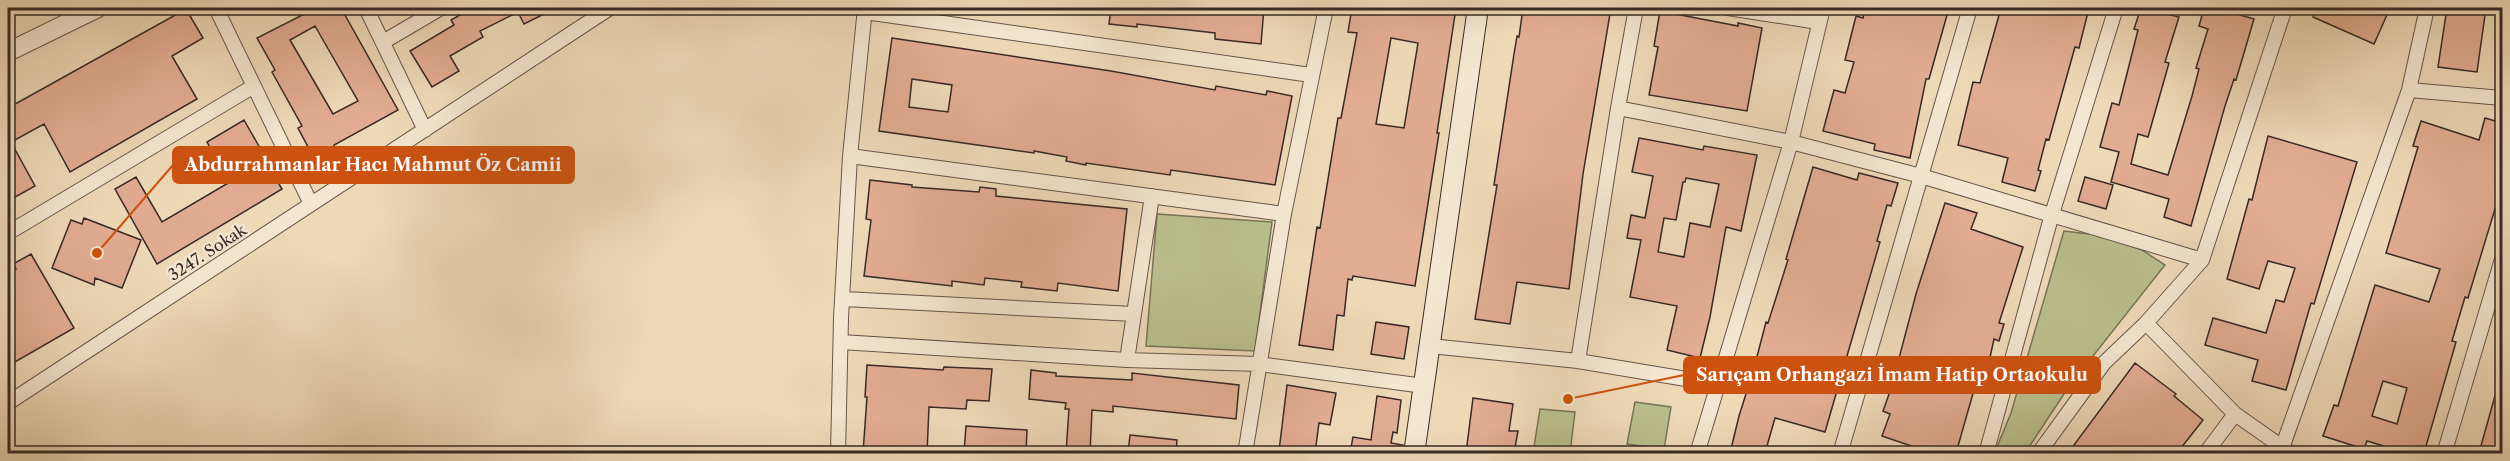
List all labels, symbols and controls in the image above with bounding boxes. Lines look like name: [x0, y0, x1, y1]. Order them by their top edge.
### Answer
callout: Abdurrahmanlar Hacı Mahmut Öz Camii: [173, 147, 574, 183]
text: Abdurrahmanlar Hacı Mahmut Öz Camii: [184, 153, 562, 176]
street label: 3247. Sokak: [164, 219, 250, 285]
callout: Sarıçam Orhangazi İmam Hatip Ortaokulu: [1684, 357, 2100, 393]
text: Sarıçam Orhangazi İmam Hatip Ortaokulu: [1696, 363, 2088, 386]

